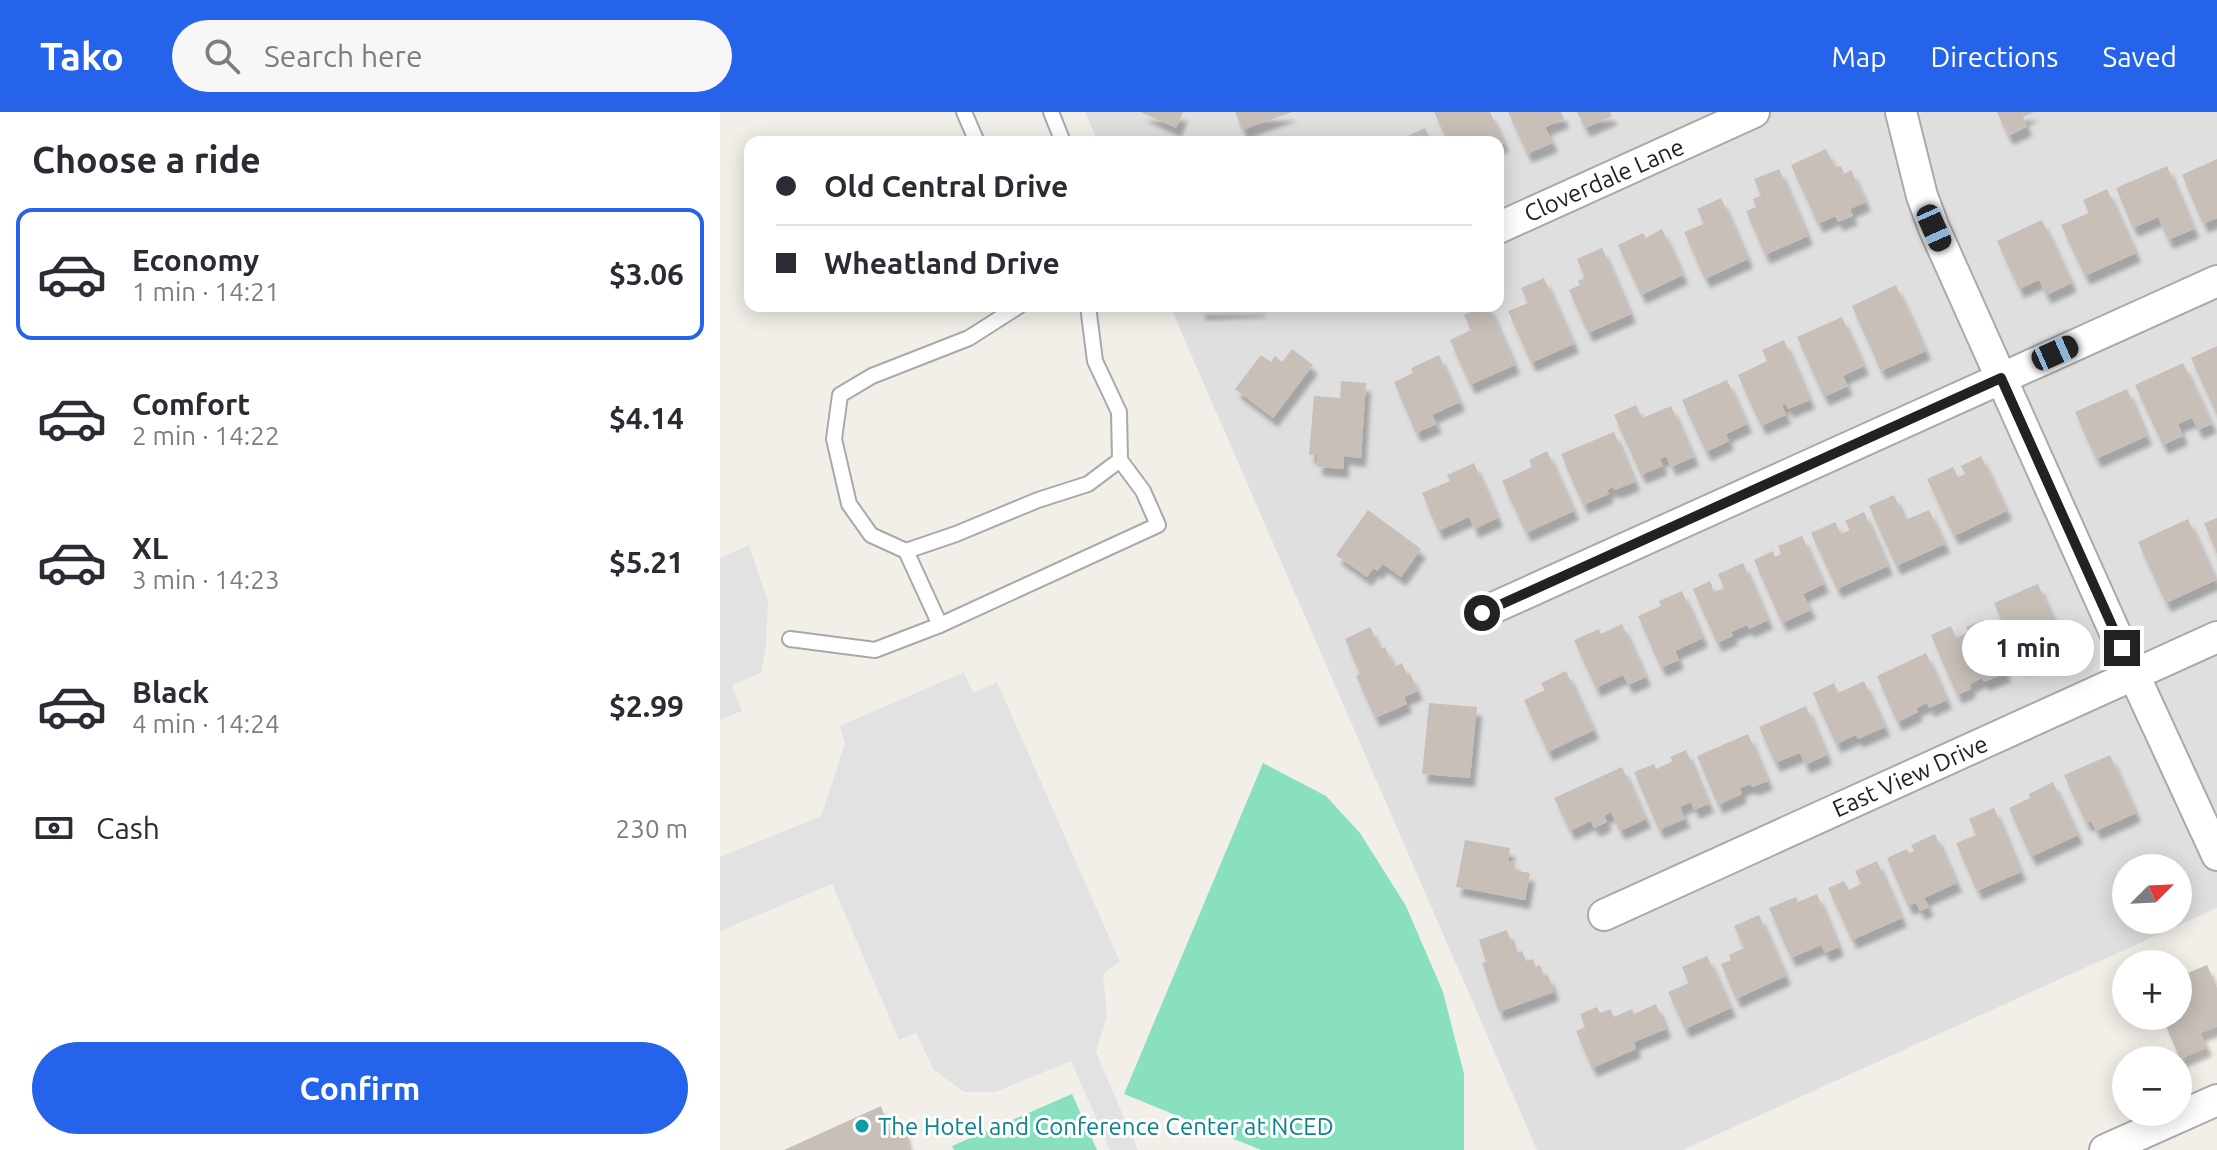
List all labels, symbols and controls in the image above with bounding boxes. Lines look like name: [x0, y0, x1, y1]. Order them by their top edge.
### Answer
search box: [172, 20, 732, 92]
icon: search: [200, 34, 244, 78]
text: Tako: [40, 35, 124, 77]
text: Search here: [264, 39, 423, 73]
text: Map: [1831, 41, 1887, 72]
text: Directions: [1931, 41, 2058, 72]
text: Saved: [2102, 41, 2177, 72]
street label: Cloverdale Lane: [1520, 133, 1688, 227]
text: Choose a ride: [32, 139, 261, 180]
text: Old Central Drive: [824, 169, 1068, 203]
car: [1913, 201, 1955, 255]
icon: car: [36, 238, 108, 310]
text: Economy: [132, 243, 259, 277]
text: Wheatland Drive: [824, 246, 1060, 280]
text: $3.06: [609, 257, 684, 291]
text: 1 min · 14:21: [132, 277, 280, 306]
car: [2028, 332, 2082, 374]
icon: car: [36, 382, 108, 454]
text: Comfort: [132, 387, 250, 421]
text: $4.14: [609, 401, 684, 435]
text: 2 min · 14:22: [132, 421, 280, 450]
icon: car: [36, 526, 108, 598]
text: XL: [132, 531, 168, 565]
text: $5.21: [609, 545, 684, 579]
text: 3 min · 14:23: [132, 565, 280, 594]
route start: [1464, 595, 1500, 631]
callout: 1 min: [1962, 620, 2094, 676]
route end: [2104, 630, 2140, 666]
text: 1 min: [1995, 633, 2061, 662]
icon: car: [36, 670, 108, 742]
text: Black: [132, 675, 209, 709]
text: $2.99: [609, 689, 684, 723]
text: 4 min · 14:24: [132, 709, 280, 738]
street label: East View Drive: [1828, 730, 1992, 822]
icon: cash: [32, 806, 76, 850]
text: Cash: [96, 811, 160, 845]
text: 230 m: [616, 814, 688, 843]
north arrow: [2112, 854, 2192, 934]
map controls: [2112, 854, 2192, 1126]
button: +: [2112, 950, 2192, 1030]
button: Confirm: [32, 1042, 688, 1134]
button: −: [2112, 1046, 2192, 1126]
place label: The Hotel and Conference Center at NCED: [878, 1113, 1334, 1140]
marker: The Hotel and Conference Center at NCED: [853, 1117, 871, 1135]

